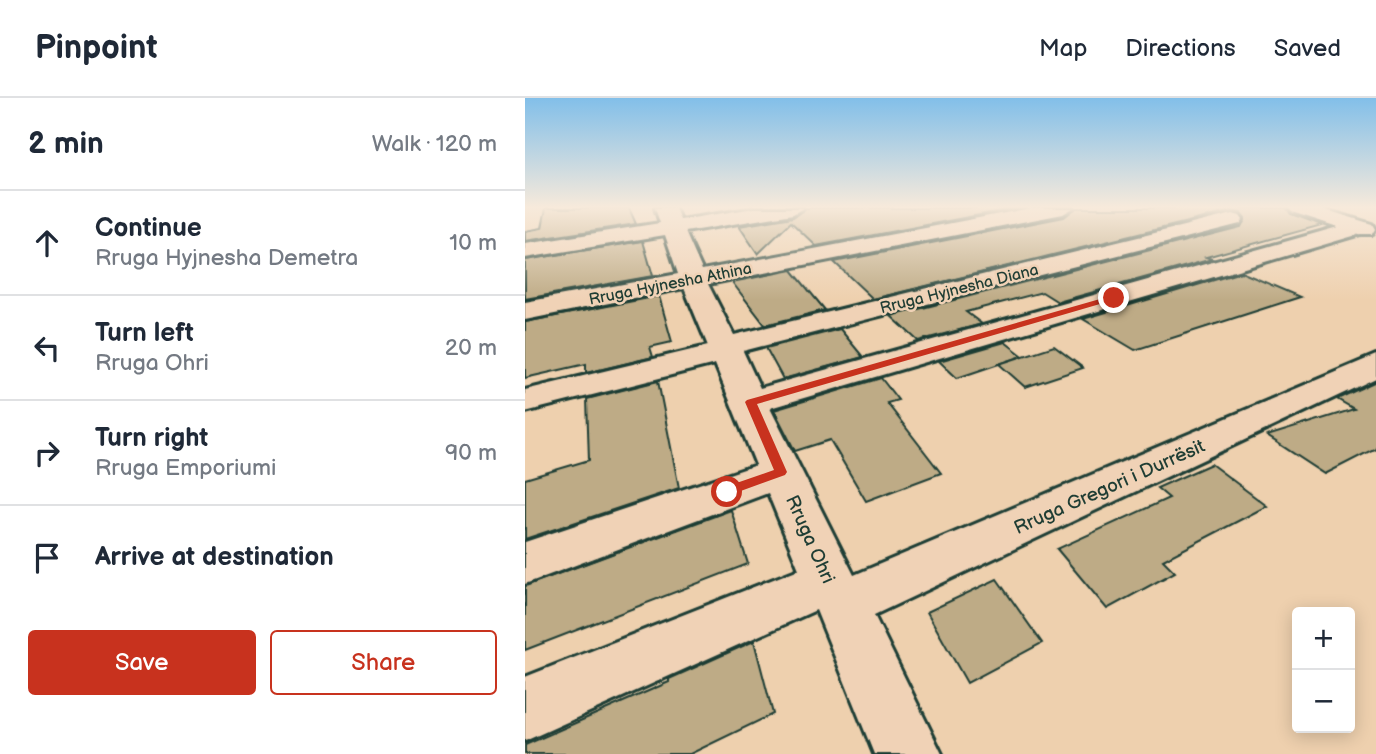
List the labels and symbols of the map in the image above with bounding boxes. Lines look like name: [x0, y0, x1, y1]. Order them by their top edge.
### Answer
street label: Rruga Hyjnesha Athina: [587, 259, 753, 310]
street label: Rruga Hyjnesha Diana: [878, 261, 1041, 318]
route end: [1098, 282, 1129, 313]
street label: Rruga Gregori i Durrësit: [1011, 435, 1209, 540]
route start: [711, 476, 742, 507]
street label: Rruga Ohri: [780, 492, 839, 587]

